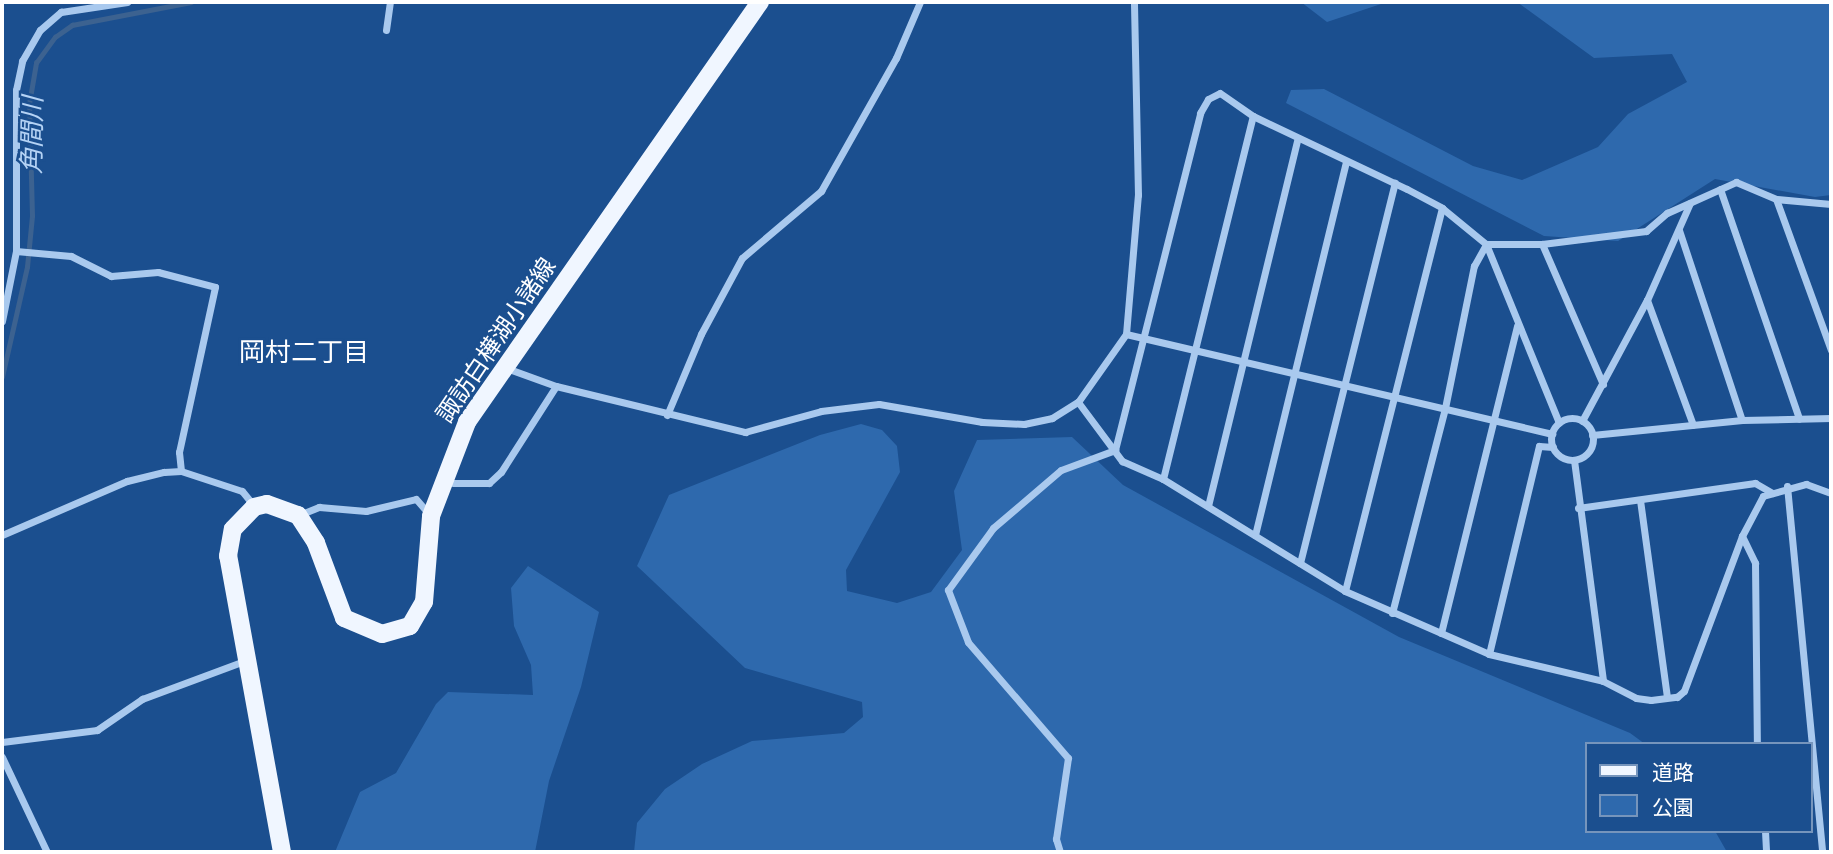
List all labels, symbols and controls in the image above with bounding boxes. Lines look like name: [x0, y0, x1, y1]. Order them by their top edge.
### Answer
water label: 角間川: [16, 96, 48, 174]
street label: 諏訪白樺湖小諸線: [430, 252, 562, 428]
district label: 岡村二丁目: [239, 336, 369, 368]
legend: [1584, 742, 1812, 833]
text: 道路: [1652, 758, 1694, 786]
text: 公園: [1652, 793, 1694, 821]

